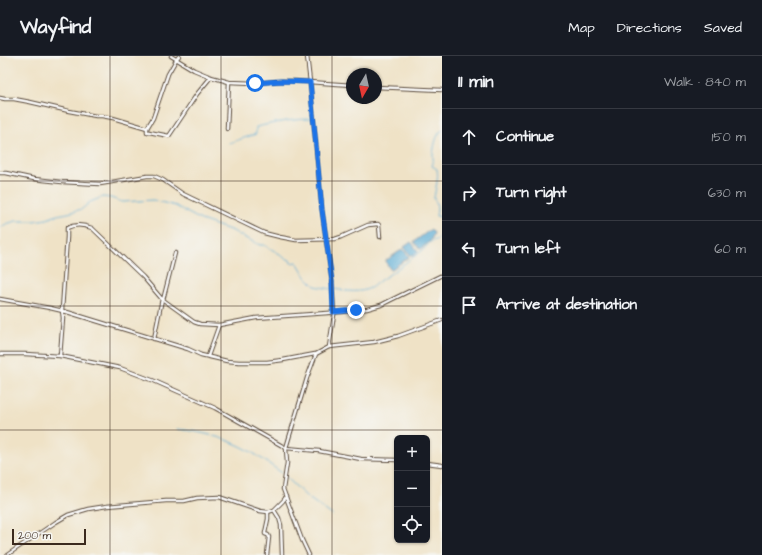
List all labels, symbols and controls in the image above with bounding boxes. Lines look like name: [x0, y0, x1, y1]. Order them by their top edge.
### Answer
text: Wayfind: [20, 14, 91, 41]
text: Map: [568, 18, 595, 38]
text: Directions: [617, 18, 682, 38]
text: Saved: [704, 18, 742, 38]
north arrow: [346, 68, 382, 104]
text: 11 min: [458, 70, 493, 94]
text: Walk · 840 m: [664, 73, 746, 91]
route start: [246, 74, 264, 92]
icon: ahead: [458, 126, 480, 148]
text: Continue: [496, 126, 554, 147]
text: 150 m: [712, 128, 746, 146]
icon: right: [458, 182, 480, 204]
text: Turn right: [496, 182, 567, 203]
text: 630 m: [708, 184, 746, 202]
icon: left: [458, 238, 480, 260]
text: Turn left: [496, 238, 560, 259]
text: 60 m: [714, 240, 746, 258]
icon: arrive: [458, 294, 480, 316]
text: Arrive at destination: [496, 294, 637, 315]
route end: [347, 301, 365, 319]
map controls: [394, 435, 430, 543]
button: +: [394, 435, 430, 471]
button: −: [394, 471, 430, 507]
button: locate: [394, 507, 430, 543]
scale bar: [12, 527, 86, 546]
text: 200 m: [18, 528, 51, 543]

